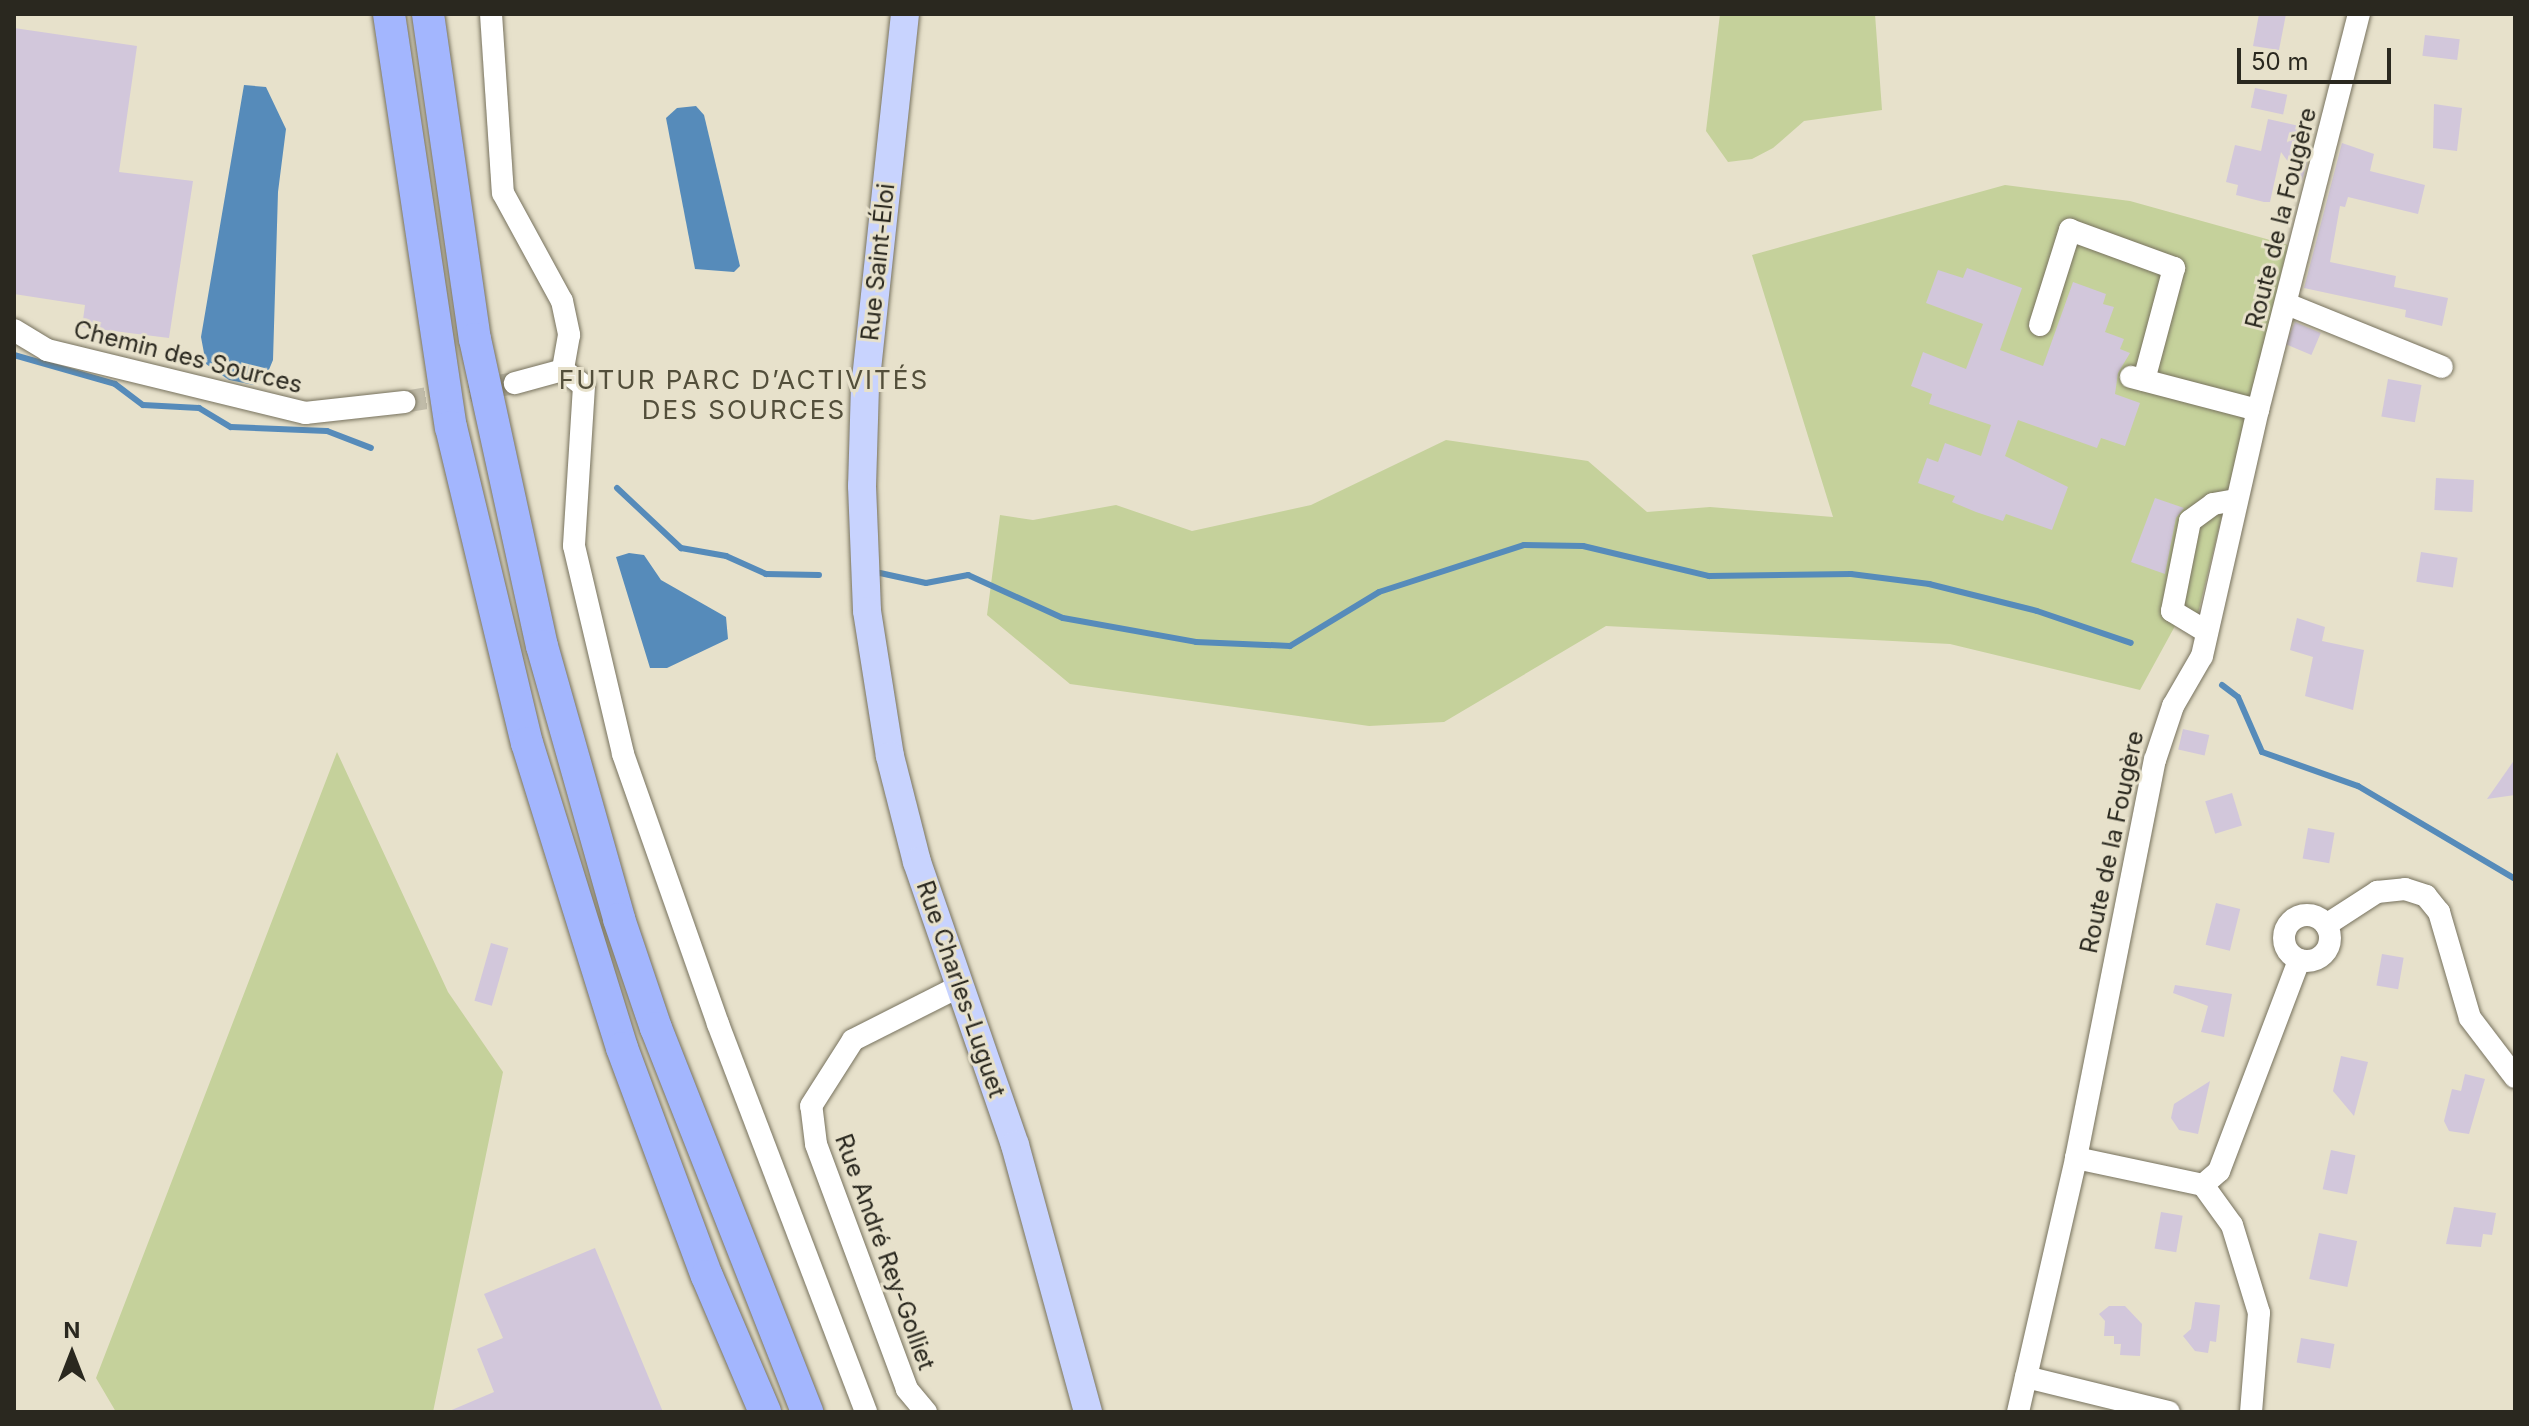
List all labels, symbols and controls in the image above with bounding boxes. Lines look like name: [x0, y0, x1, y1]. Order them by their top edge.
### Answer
scale bar: [2241, 32, 2395, 82]
text: 50 m: [2251, 47, 2309, 76]
street label: Route de la Fougère: [2240, 105, 2322, 331]
street label: Rue Saint-Éloi: [855, 182, 901, 342]
street label: Chemin des Sources: [71, 315, 305, 399]
district label: FUTUR PARC D’ACTIVITÉS DES SOURCES: [559, 364, 929, 426]
street label: Route de la Fougère: [2074, 728, 2150, 956]
street label: Rue Charles-Luguet: [910, 877, 1012, 1101]
street label: Rue André Rey-Golliet: [829, 1130, 941, 1374]
north arrow: [32, 1314, 112, 1394]
text: N: [64, 1317, 80, 1343]

